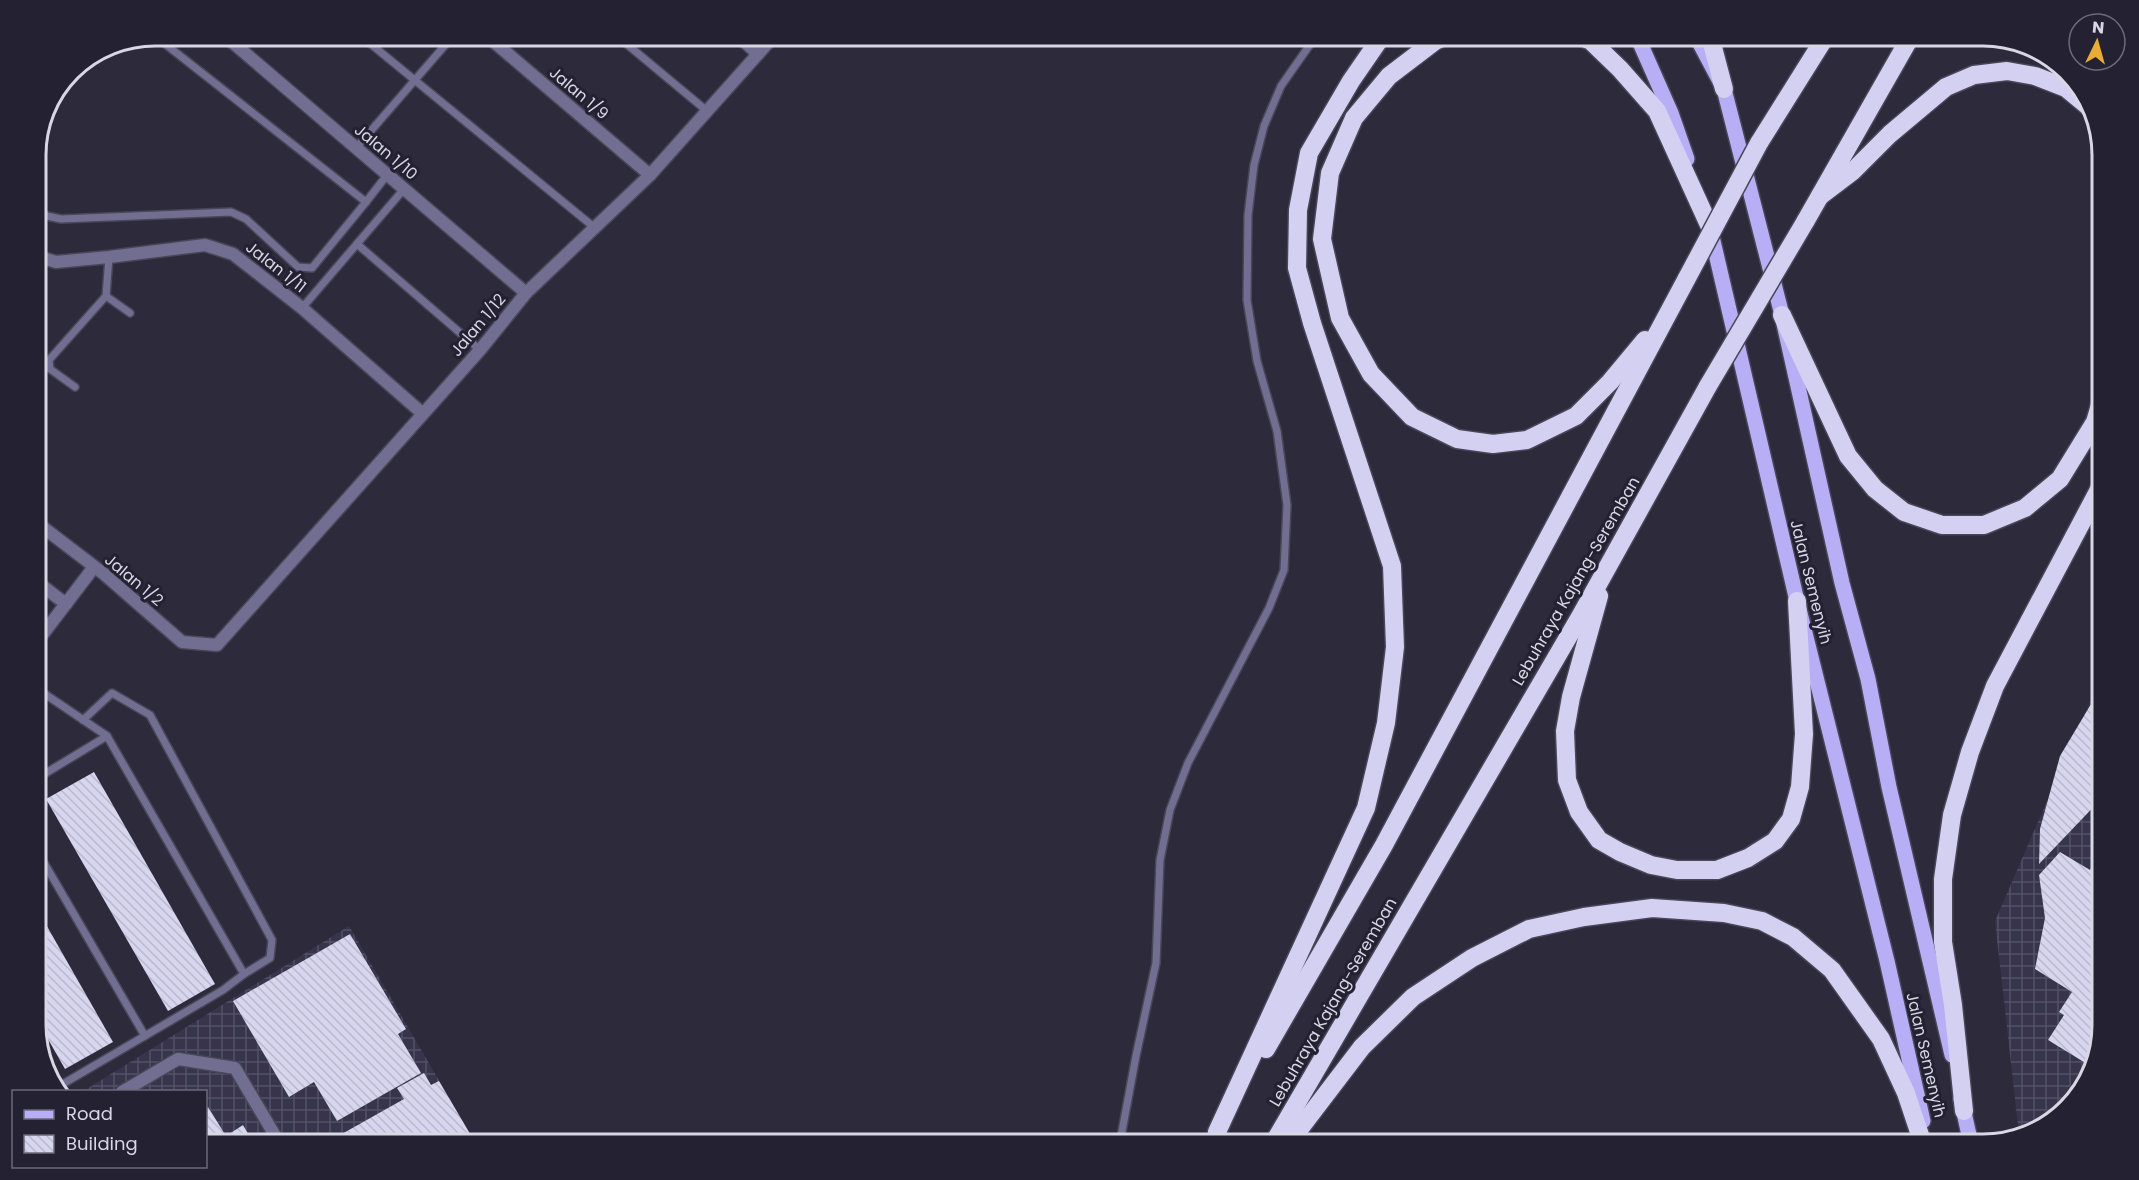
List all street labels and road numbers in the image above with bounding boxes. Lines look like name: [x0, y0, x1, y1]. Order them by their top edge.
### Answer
street label: Jalan 1/9: [544, 61, 614, 125]
street label: Jalan 1/10: [349, 119, 423, 185]
street label: Jalan 1/11: [241, 236, 311, 298]
street label: Jalan 1/12: [445, 289, 511, 361]
street label: Lebuhraya Kajang-Seremban: [1507, 472, 1645, 690]
street label: Jalan Semenyih: [1784, 517, 1838, 647]
street label: Jalan 1/2: [100, 549, 168, 611]
street label: Lebuhraya Kajang-Seremban: [1264, 893, 1402, 1111]
street label: Jalan Semenyih: [1900, 990, 1952, 1120]

